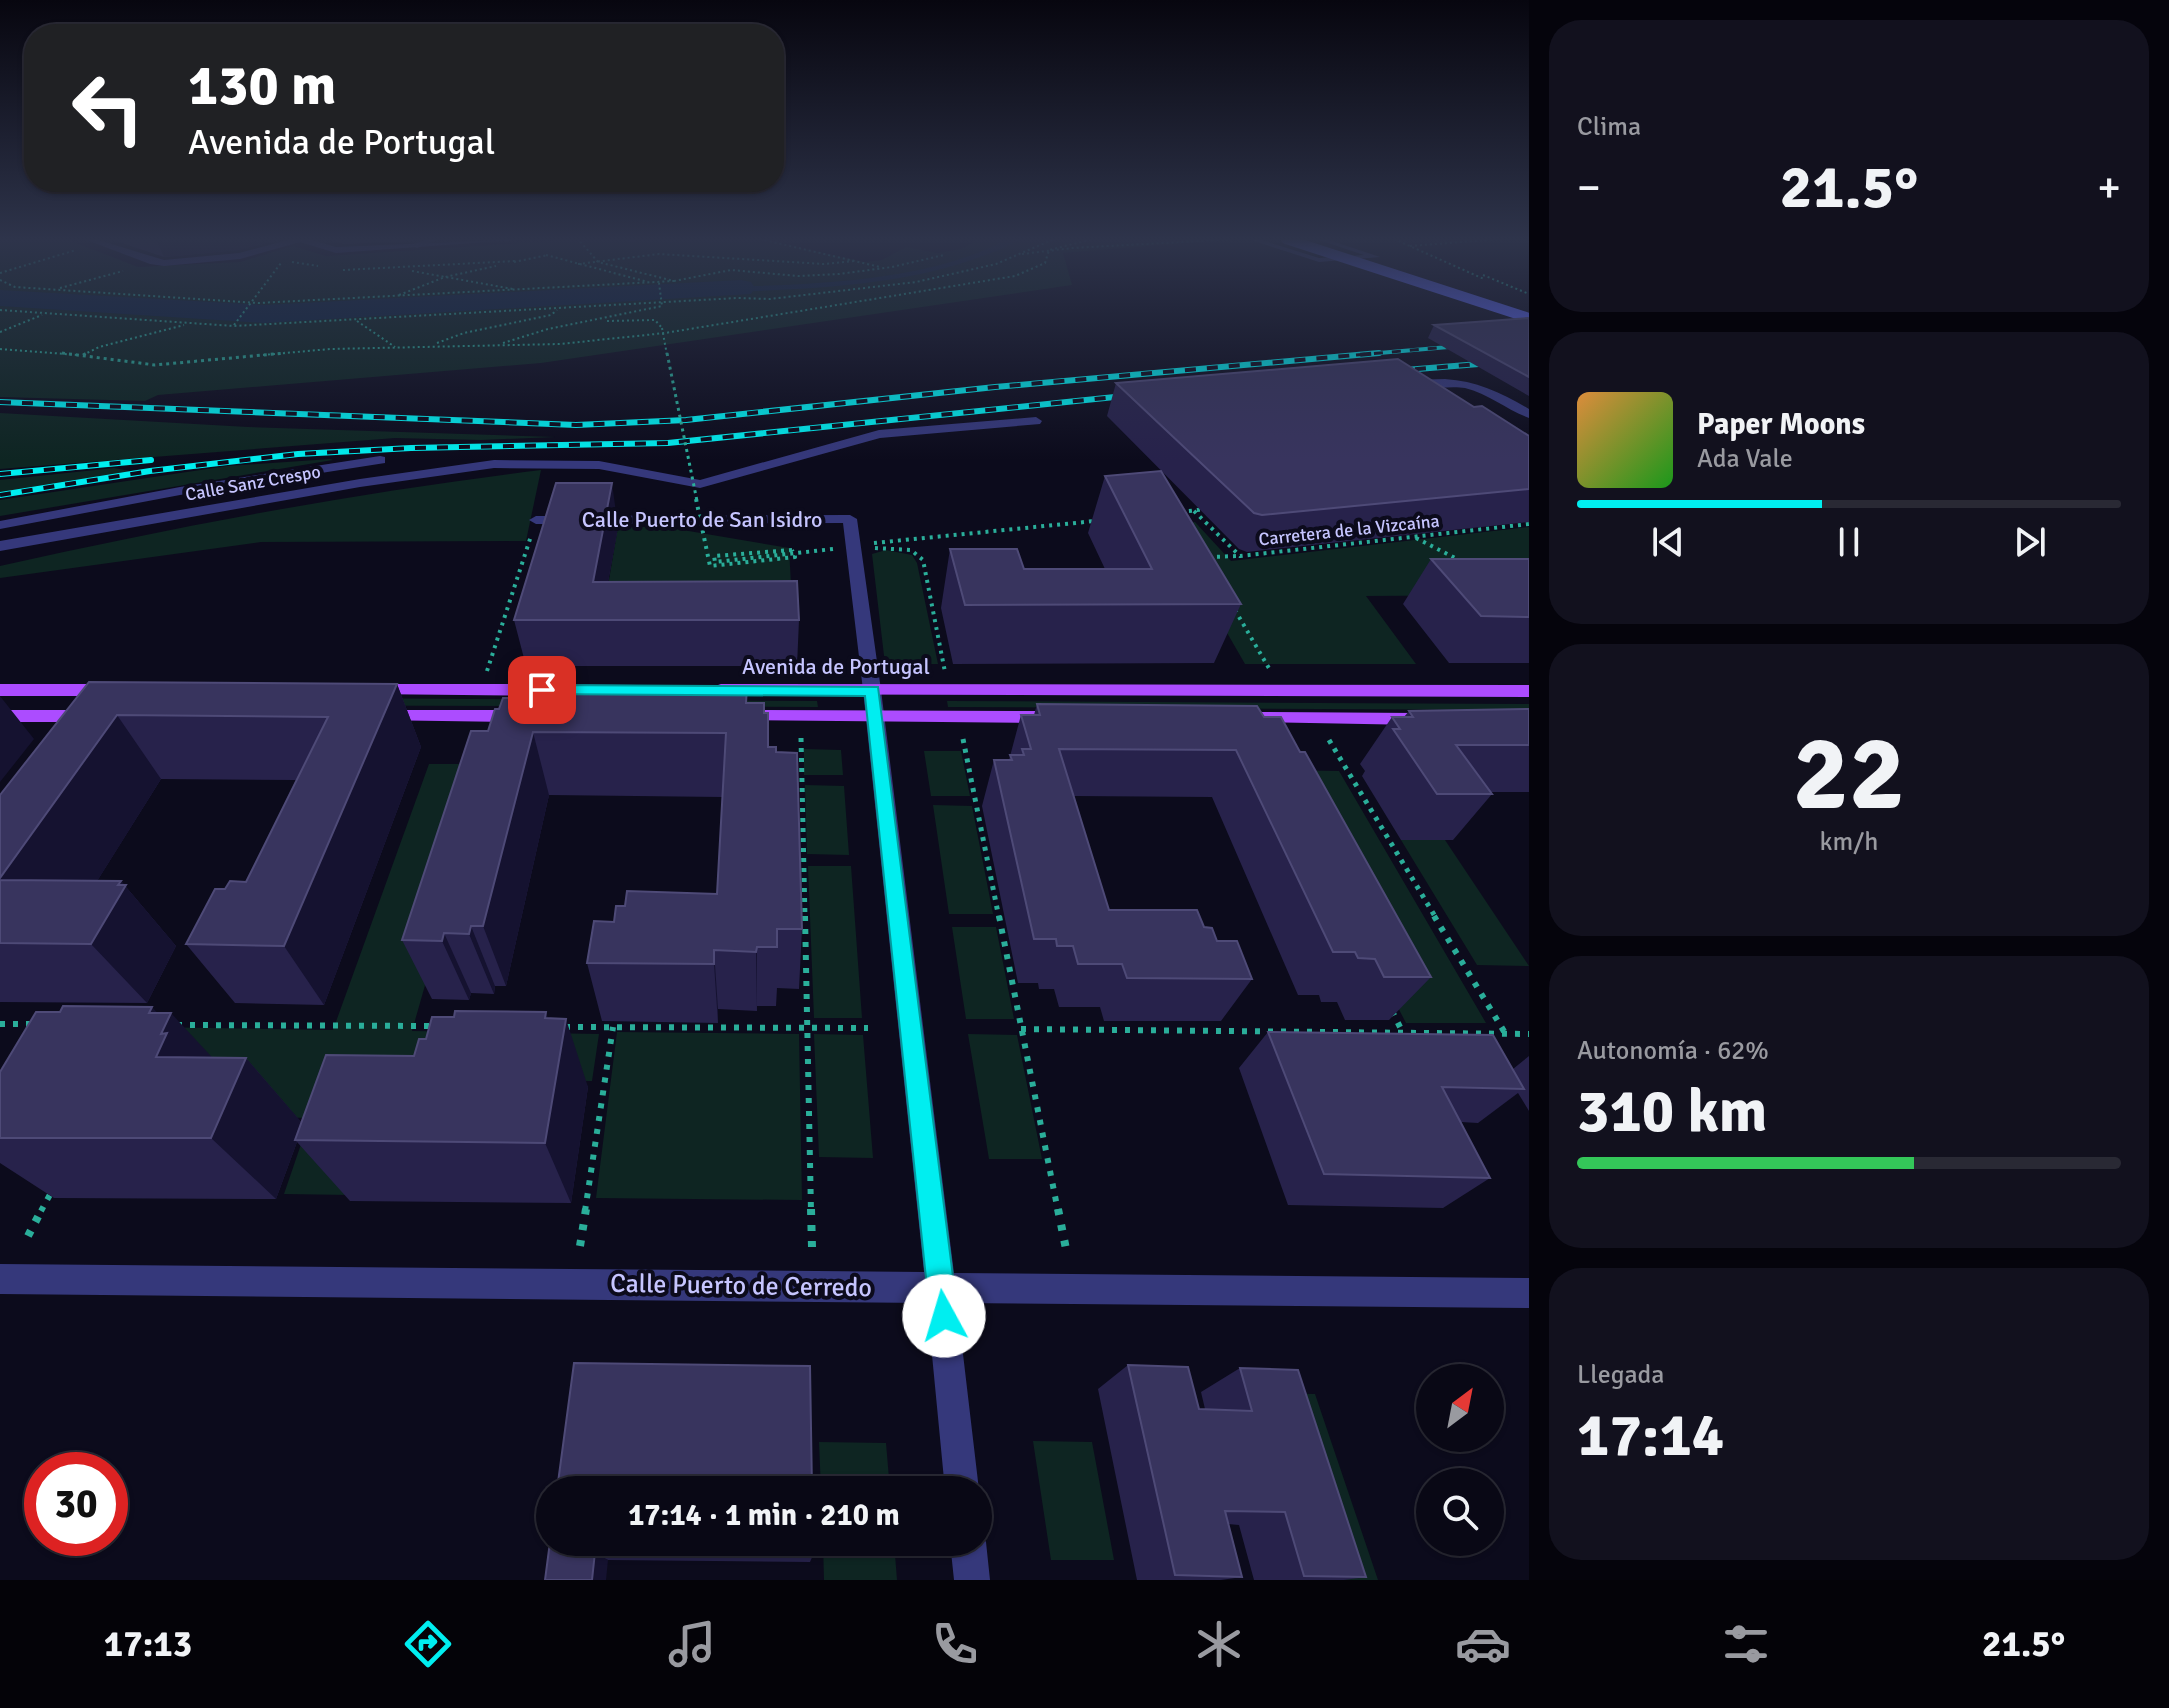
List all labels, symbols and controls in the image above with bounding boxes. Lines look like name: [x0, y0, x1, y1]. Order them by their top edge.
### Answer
text: 130 m: [188, 51, 336, 120]
icon: left: [56, 56, 160, 160]
text: Clima: [1577, 111, 1641, 143]
text: Avenida de Portugal: [188, 120, 495, 165]
text: 21.5°: [1780, 151, 1918, 225]
text: −: [1577, 161, 1601, 215]
text: +: [2097, 161, 2121, 215]
text: Paper Moons: [1697, 406, 1865, 443]
text: Ada Vale: [1697, 443, 1793, 475]
street label: Calle Sanz Crespo: [184, 460, 322, 506]
street label: Calle Puerto de San Isidro: [582, 506, 822, 533]
street label: Carretera de la Vizcaína: [1257, 510, 1441, 550]
icon: previous: [1646, 520, 1690, 564]
icon: pause: [1827, 520, 1871, 564]
icon: next: [2008, 520, 2052, 564]
street label: Avenida de Portugal: [742, 653, 930, 680]
pin: [508, 656, 576, 724]
icon: arrive: [520, 668, 564, 712]
text: 22: [1793, 710, 1905, 838]
text: km/h: [1820, 826, 1878, 858]
text: Autonomía · 62%: [1577, 1035, 1769, 1067]
text: 310 km: [1577, 1075, 1767, 1149]
street label: Calle Puerto de Cerredo: [610, 1268, 872, 1304]
position arrow: [902, 1274, 986, 1358]
text: Llegada: [1577, 1359, 1664, 1391]
north arrow: [1416, 1364, 1504, 1452]
map controls: [1416, 1364, 1504, 1556]
text: 17:14: [1577, 1399, 1724, 1473]
speed limit sign: 30: [24, 1452, 128, 1556]
button: search: [1416, 1468, 1504, 1556]
text: 17:14 · 1 min · 210 m: [628, 1497, 900, 1534]
icon: directions: [400, 1616, 456, 1672]
icon: music: [664, 1616, 720, 1672]
icon: phone: [927, 1616, 983, 1672]
icon: climate: [1191, 1616, 1247, 1672]
icon: car: [1455, 1616, 1511, 1672]
icon: filters: [1718, 1616, 1774, 1672]
text: 17:13: [104, 1622, 192, 1667]
text: 21.5°: [1982, 1622, 2065, 1667]

